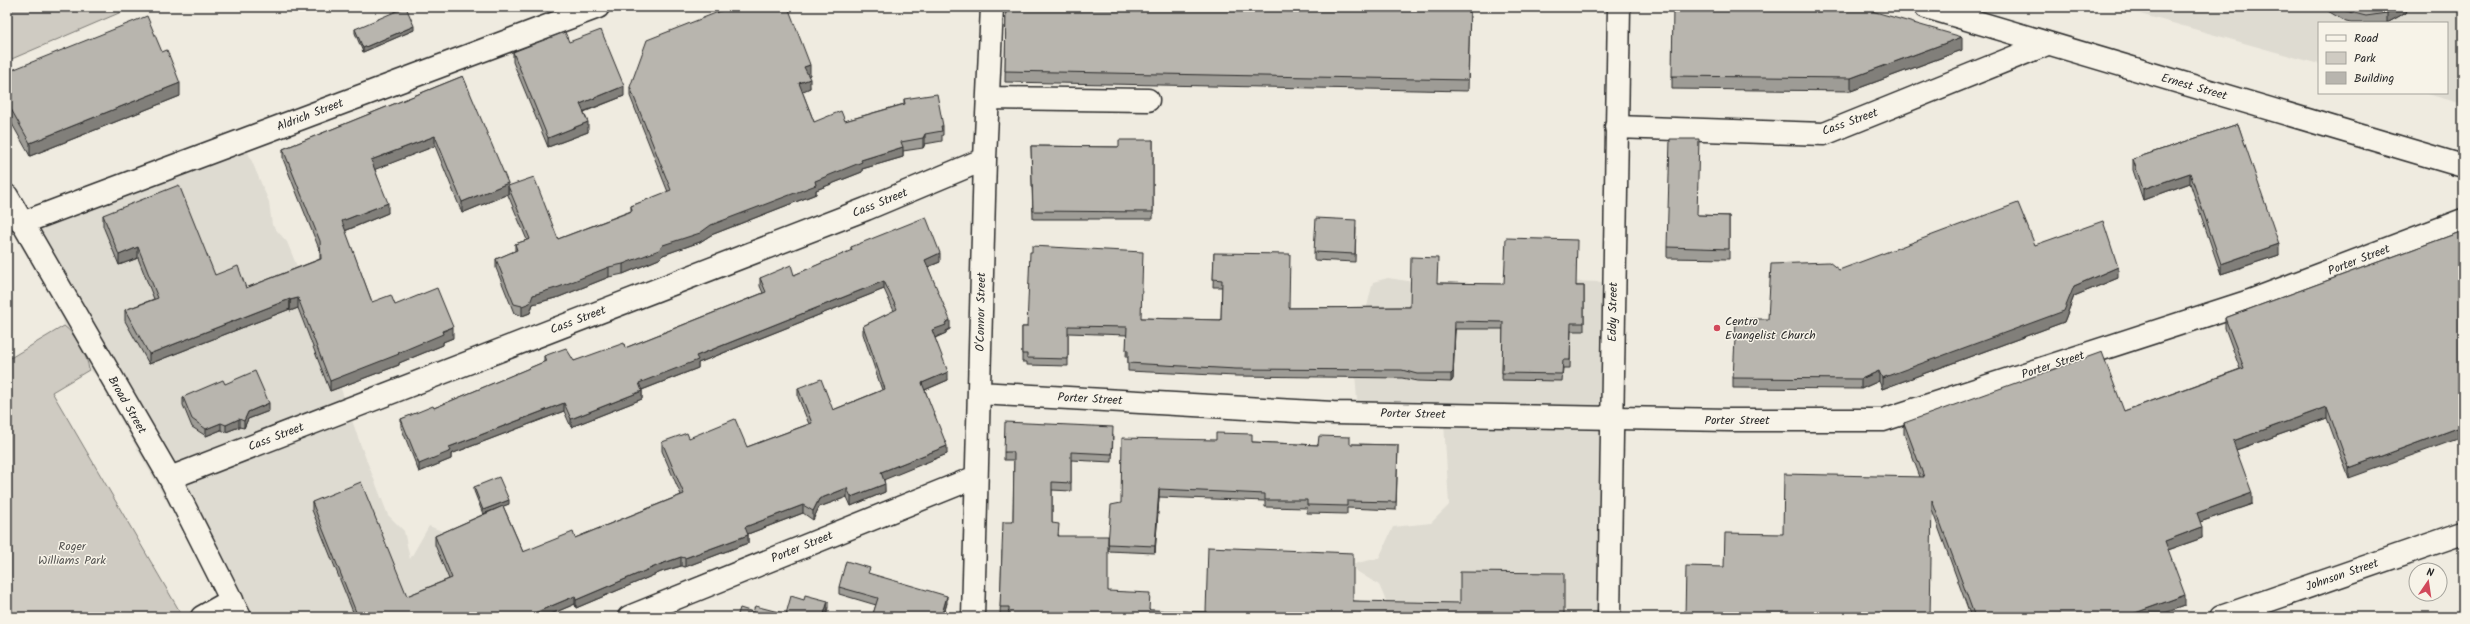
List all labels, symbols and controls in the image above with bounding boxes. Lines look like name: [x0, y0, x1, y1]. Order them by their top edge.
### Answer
legend: [2318, 22, 2448, 94]
text: Road: [2354, 29, 2379, 48]
text: Park: [2354, 49, 2376, 68]
street label: Ernest Street: [2159, 69, 2230, 106]
text: Building: [2354, 69, 2394, 88]
street label: Aldrich Street: [274, 93, 346, 136]
street label: Cass Street: [1819, 103, 1881, 141]
street label: Cass Street: [849, 183, 911, 223]
street label: Porter Street: [2325, 239, 2393, 281]
street label: O'Connor Street: [971, 272, 991, 352]
street label: Eddy Street: [1603, 282, 1623, 342]
street label: Cass Street: [547, 301, 609, 339]
place label: Centro Evangelist Church: [1725, 312, 1816, 345]
marker: Centro Evangelist Church: [1712, 323, 1722, 333]
street label: Porter Street: [2019, 346, 2087, 384]
street label: Broad Street: [103, 373, 151, 438]
street label: Porter Street: [1057, 388, 1123, 410]
street label: Porter Street: [1380, 404, 1446, 424]
street label: Porter Street: [1704, 411, 1770, 430]
street label: Cass Street: [245, 418, 307, 456]
street label: Porter Street: [768, 526, 836, 568]
park label: Roger Williams Park: [38, 537, 106, 570]
street label: Johnson Street: [2303, 554, 2381, 596]
north arrow: [2408, 562, 2448, 602]
text: N: [2425, 564, 2435, 583]

